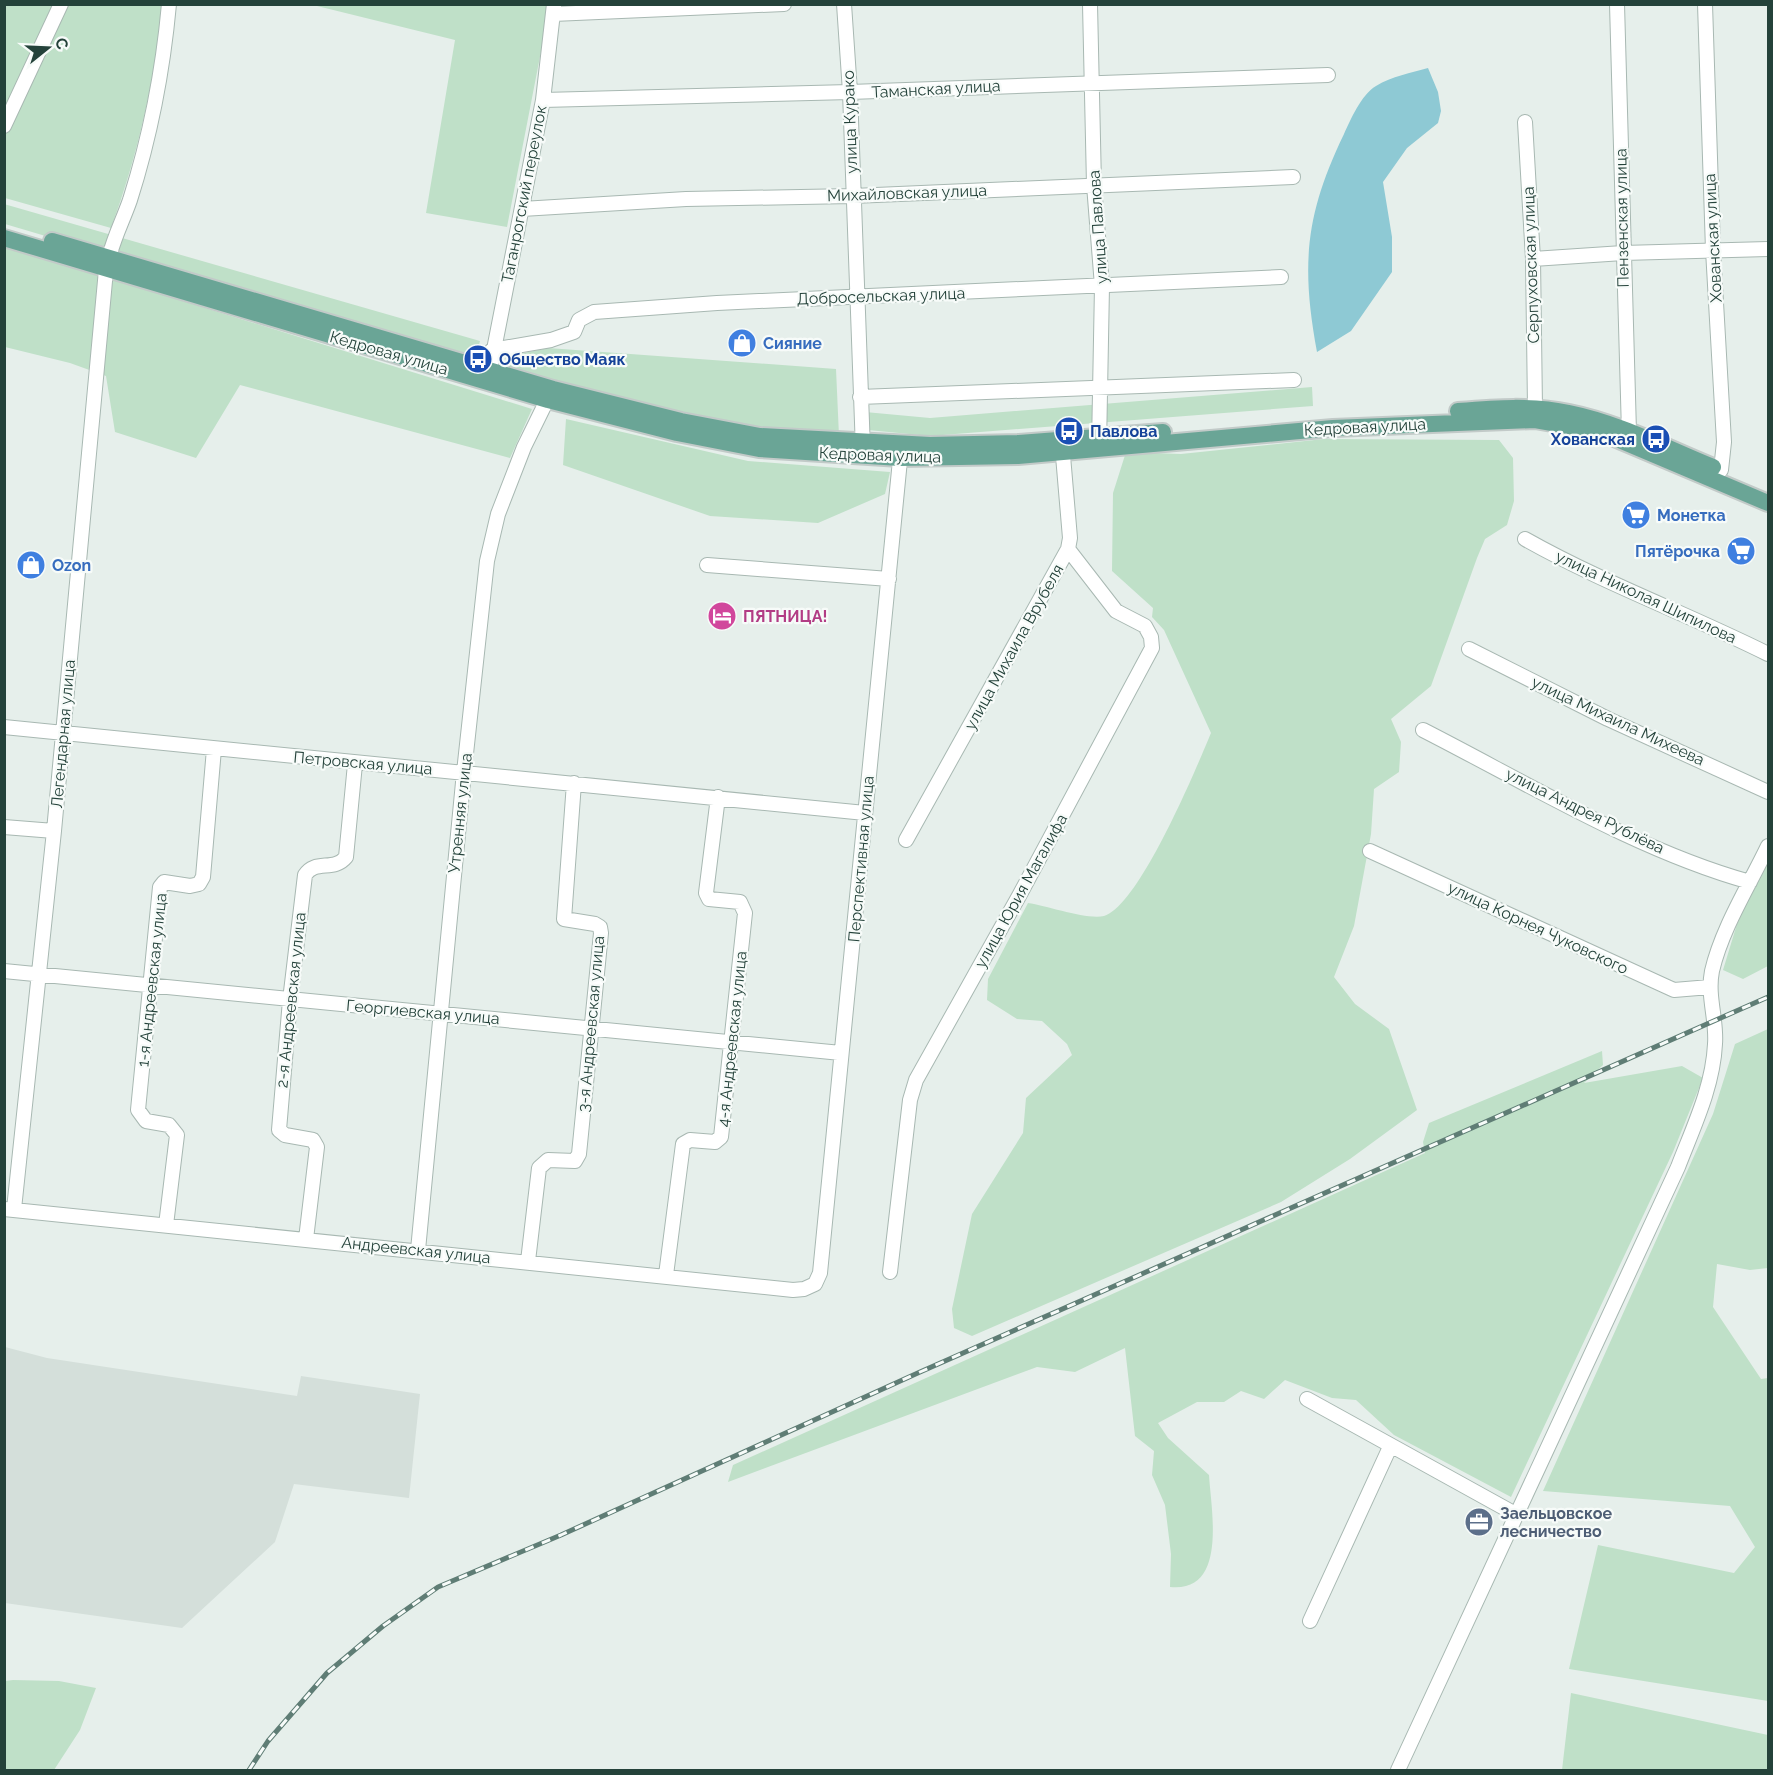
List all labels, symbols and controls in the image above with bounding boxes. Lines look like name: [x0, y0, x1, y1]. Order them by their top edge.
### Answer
north arrow: [18, 18, 78, 78]
text: С: [51, 35, 73, 52]
street label: улица Курако: [839, 70, 861, 174]
street label: Таманская улица: [871, 76, 1001, 102]
street label: Таганрогский переулок: [497, 104, 551, 284]
street label: Пензенская улица: [1611, 148, 1633, 288]
street label: улица Павлова: [1085, 169, 1111, 285]
street label: Хованская улица: [1700, 173, 1726, 303]
street label: Михайловская улица: [827, 181, 987, 205]
street label: Серпуховская улица: [1519, 186, 1543, 344]
street label: Добросельская улица: [796, 284, 966, 308]
street label: Кедровая улица: [328, 327, 450, 379]
shop icon: Сияние: [726, 327, 758, 359]
place label: Сияние: [763, 334, 822, 353]
bus stop icon: Общество Маяк: [462, 343, 494, 375]
place label: Общество Маяк: [499, 350, 626, 369]
street label: Кедровая улица: [1303, 414, 1427, 440]
bus stop icon: Павлова: [1053, 415, 1085, 447]
place label: Павлова: [1090, 422, 1157, 441]
bus stop icon: Хованская: [1640, 423, 1672, 455]
place label: Хованская: [1550, 430, 1635, 449]
street label: Кедровая улица: [819, 443, 941, 467]
supermarket icon: Монетка: [1620, 499, 1652, 531]
place label: Монетка: [1657, 506, 1726, 525]
supermarket icon: Пятёрочка: [1725, 535, 1757, 567]
place label: Пятёрочка: [1635, 542, 1720, 561]
street label: улица Николая Шипилова: [1553, 547, 1739, 647]
shop icon: Ozon: [15, 549, 47, 581]
place label: Ozon: [52, 556, 91, 575]
street label: улица Михаила Врубеля: [961, 561, 1067, 733]
hotel icon: ПЯТНИЦА!: [706, 600, 738, 632]
place label: ПЯТНИЦА!: [743, 607, 827, 626]
street label: Легендарная улица: [47, 659, 79, 809]
street label: улица Михаила Михеева: [1528, 673, 1708, 769]
street label: Петровская улица: [293, 747, 433, 779]
street label: Утренняя улица: [444, 752, 476, 874]
street label: улица Андрея Рублёва: [1503, 764, 1667, 858]
street label: Перспективная улица: [844, 775, 878, 943]
street label: улица Юрия Магалифа: [971, 811, 1071, 971]
street label: улица Корнея Чуковского: [1445, 878, 1631, 978]
street label: 1-я Андреевская улица: [133, 892, 171, 1068]
street label: 2-я Андреевская улица: [272, 911, 310, 1089]
street label: 3-я Андреевская улица: [574, 935, 608, 1113]
street label: 4-я Андреевская улица: [713, 950, 751, 1128]
street label: Георгиевская улица: [345, 996, 501, 1028]
street label: Андреевская улица: [341, 1233, 491, 1267]
place label: Заельцовское лесничество: [1500, 1504, 1612, 1541]
office icon: Заельцовское лесничество: [1463, 1506, 1495, 1538]

